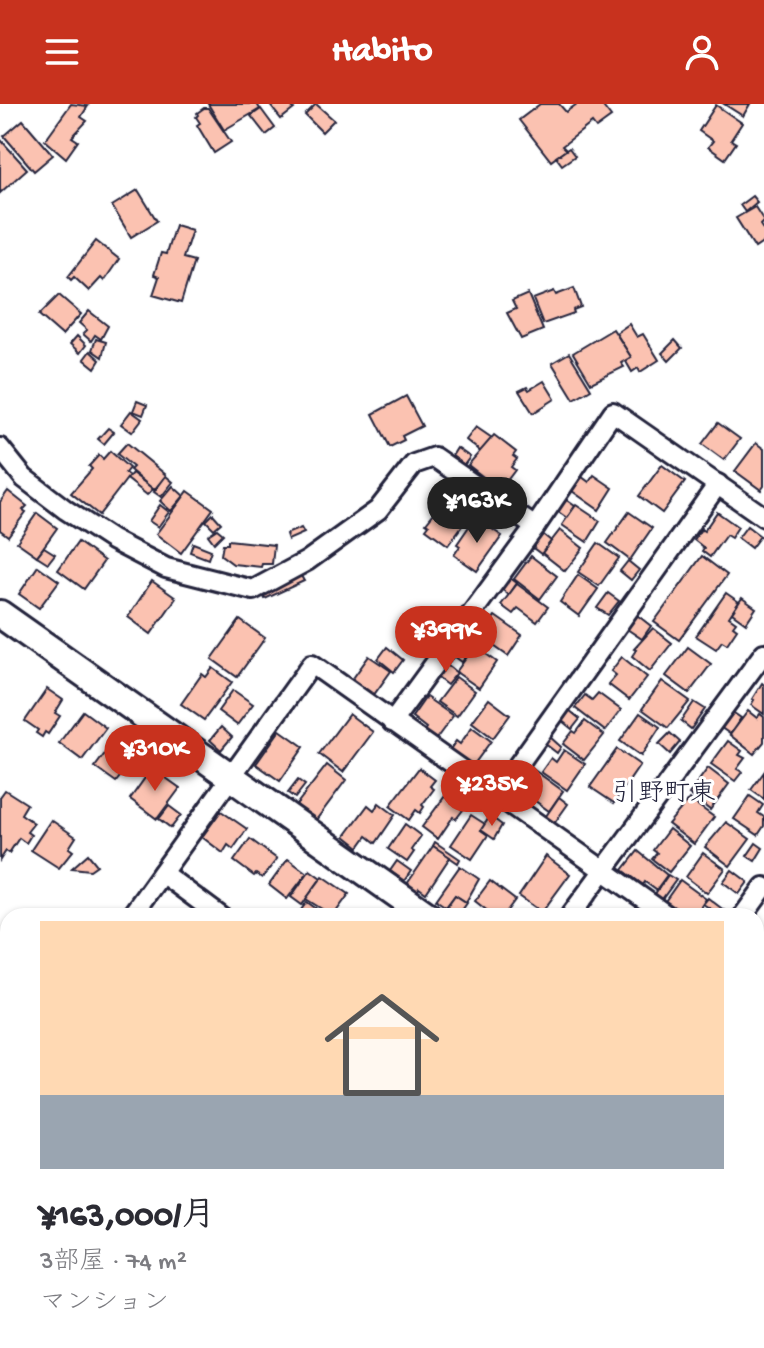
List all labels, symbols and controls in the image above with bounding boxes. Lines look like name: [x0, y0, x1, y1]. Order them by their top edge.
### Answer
icon: menu: [40, 30, 84, 74]
icon: person: [680, 30, 724, 74]
text: Habito: [332, 31, 432, 74]
pin: ¥163K: [421, 477, 533, 545]
text: ¥163K: [445, 487, 509, 518]
pin: ¥399K: [390, 606, 502, 674]
text: ¥399K: [413, 616, 479, 647]
pin: ¥310K: [99, 725, 211, 793]
text: ¥310K: [122, 735, 188, 766]
pin: ¥235K: [436, 760, 548, 828]
text: ¥235K: [459, 770, 525, 801]
district label: 引野町東: [612, 778, 716, 811]
icon: home: [310, 973, 454, 1117]
text: ¥163,000/月: [40, 1198, 215, 1238]
text: 3部屋 · 74 m²: [40, 1248, 187, 1279]
text: マンション: [40, 1289, 169, 1320]

